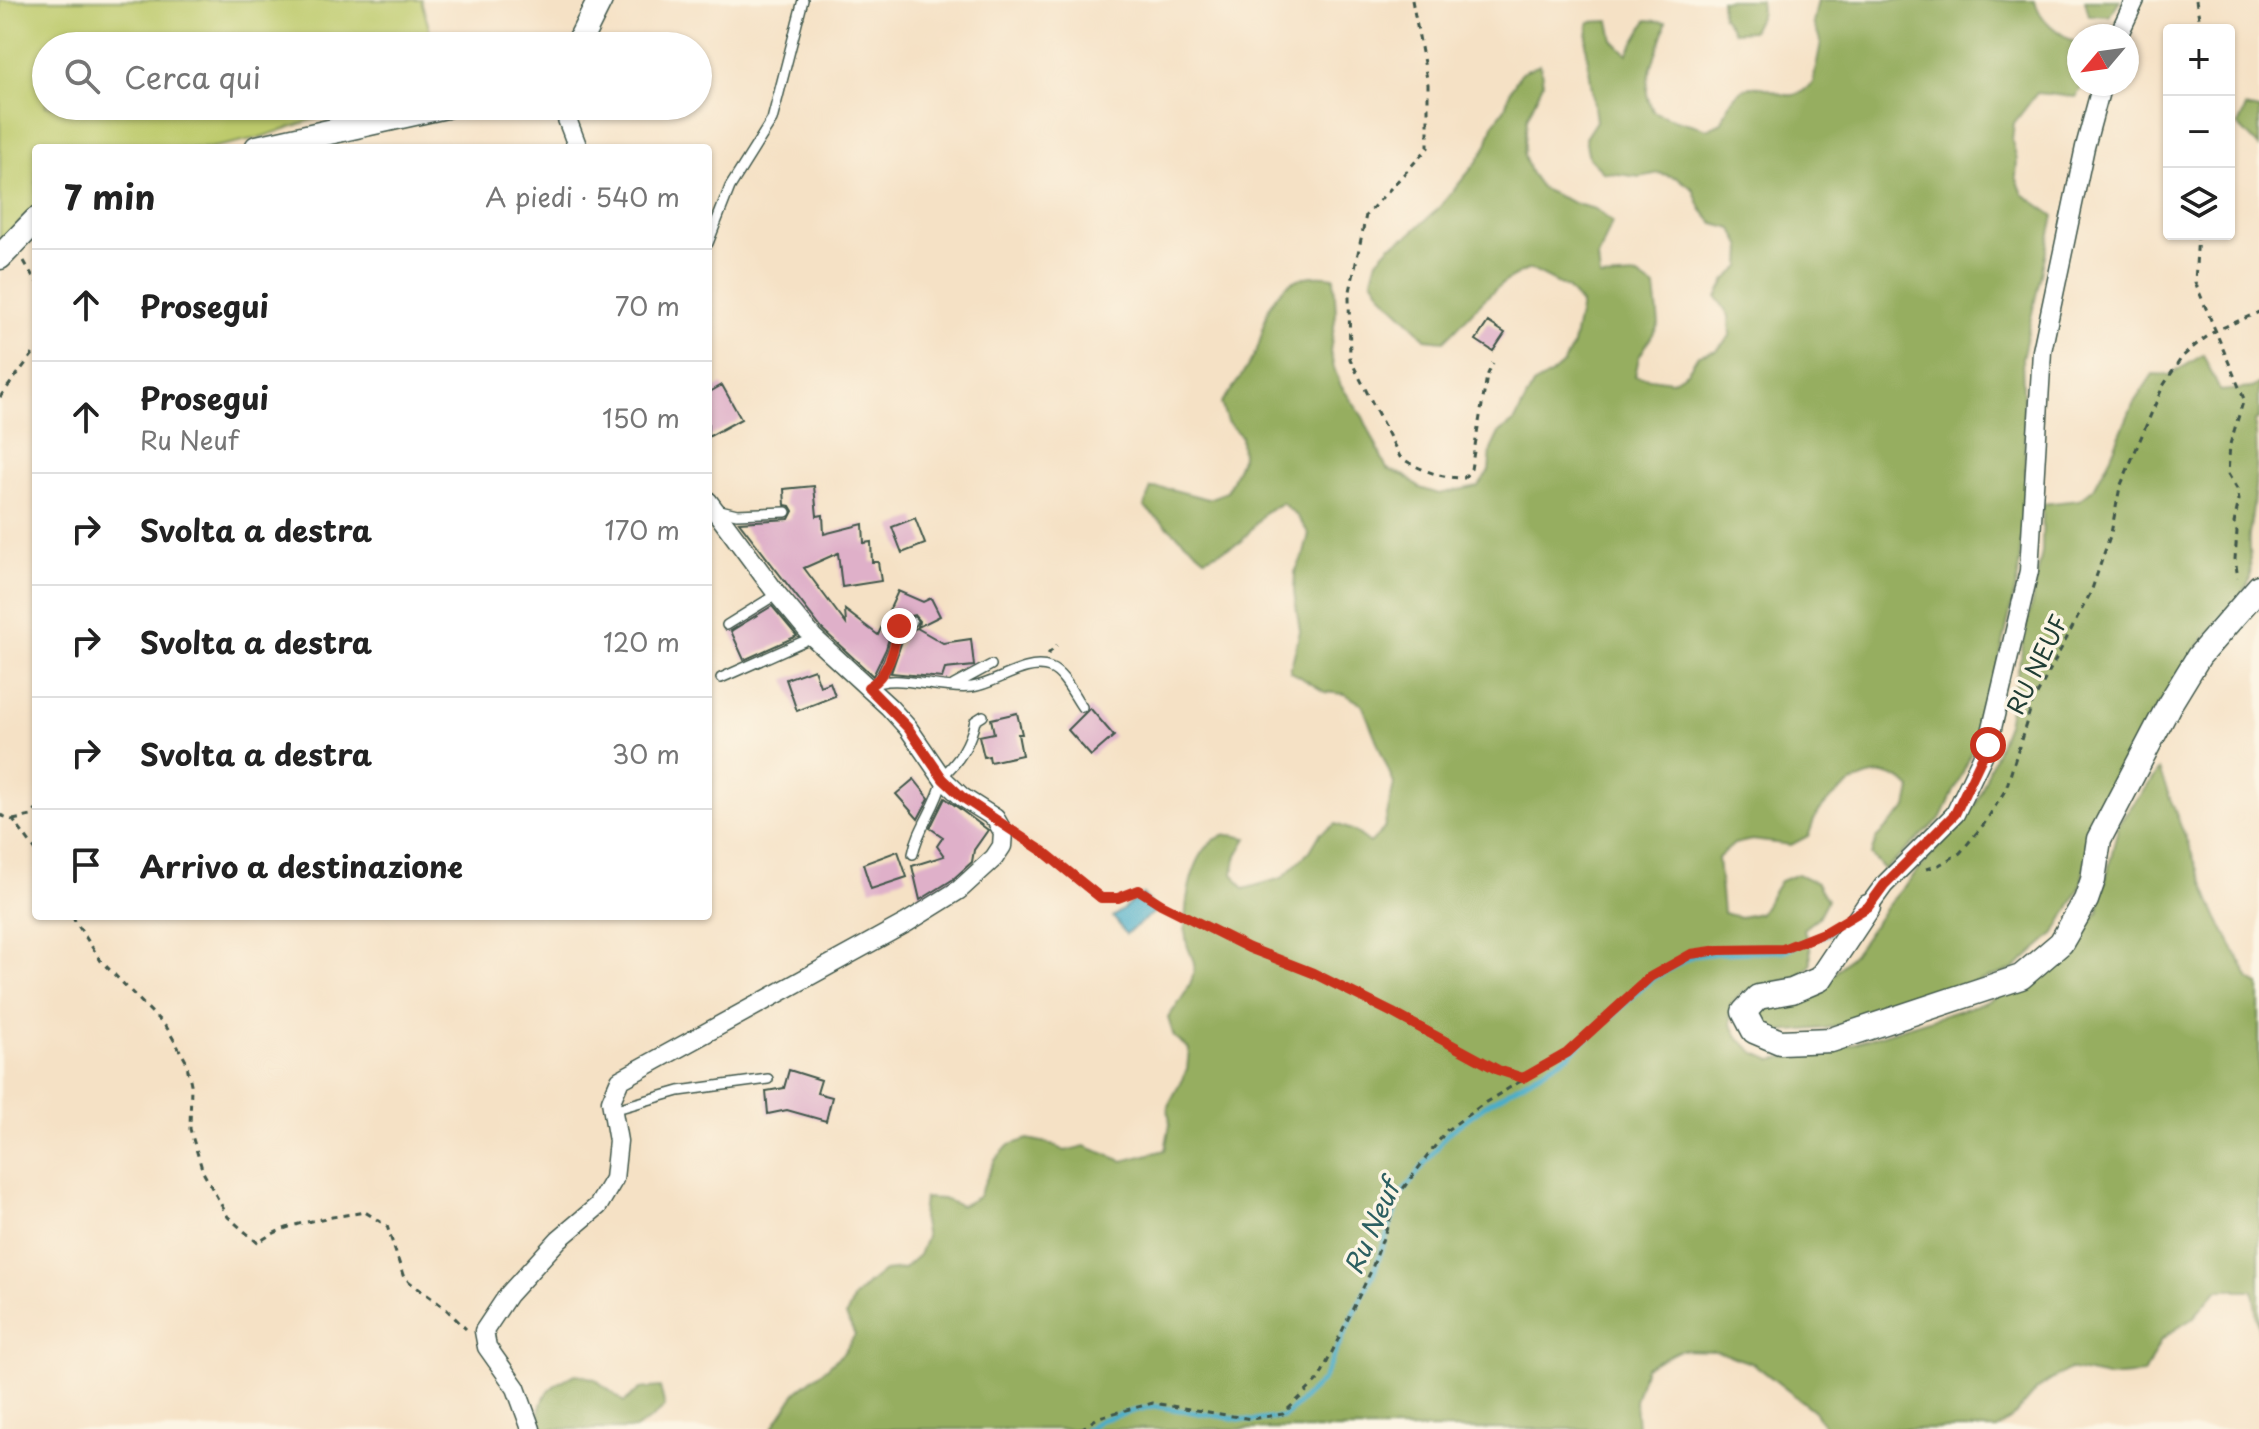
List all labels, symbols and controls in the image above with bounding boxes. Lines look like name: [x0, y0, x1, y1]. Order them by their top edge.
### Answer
north arrow: [2067, 24, 2139, 96]
map controls: [2163, 24, 2235, 240]
button: +: [2163, 24, 2235, 96]
search box: [32, 32, 712, 120]
icon: search: [60, 54, 104, 98]
text: Cerca qui: [124, 54, 261, 99]
button: −: [2163, 96, 2235, 168]
button: layers: [2163, 168, 2235, 240]
text: 7 min: [64, 170, 155, 222]
text: A piedi · 540 m: [485, 177, 680, 216]
icon: ahead: [64, 283, 108, 327]
text: Prosegui: [140, 283, 269, 328]
text: 70 m: [615, 286, 680, 325]
text: Prosegui: [140, 375, 269, 420]
icon: ahead: [64, 395, 108, 439]
text: 150 m: [602, 398, 680, 437]
text: Ru Neuf: [140, 420, 239, 459]
icon: right: [64, 507, 108, 551]
text: Svolta a destra: [140, 507, 372, 552]
text: 170 m: [605, 510, 680, 549]
route end: [881, 608, 917, 644]
street label: RU NEUF: [1996, 608, 2076, 720]
icon: right: [64, 619, 108, 663]
text: Svolta a destra: [140, 619, 372, 664]
text: 120 m: [603, 622, 680, 661]
route start: [1970, 727, 2006, 763]
icon: right: [64, 731, 108, 775]
text: Svolta a destra: [140, 731, 372, 776]
text: 30 m: [612, 734, 680, 773]
icon: arrive: [64, 843, 108, 887]
text: Arrivo a destinazione: [140, 843, 463, 888]
water label: Ru Neuf: [1333, 1168, 1411, 1280]

